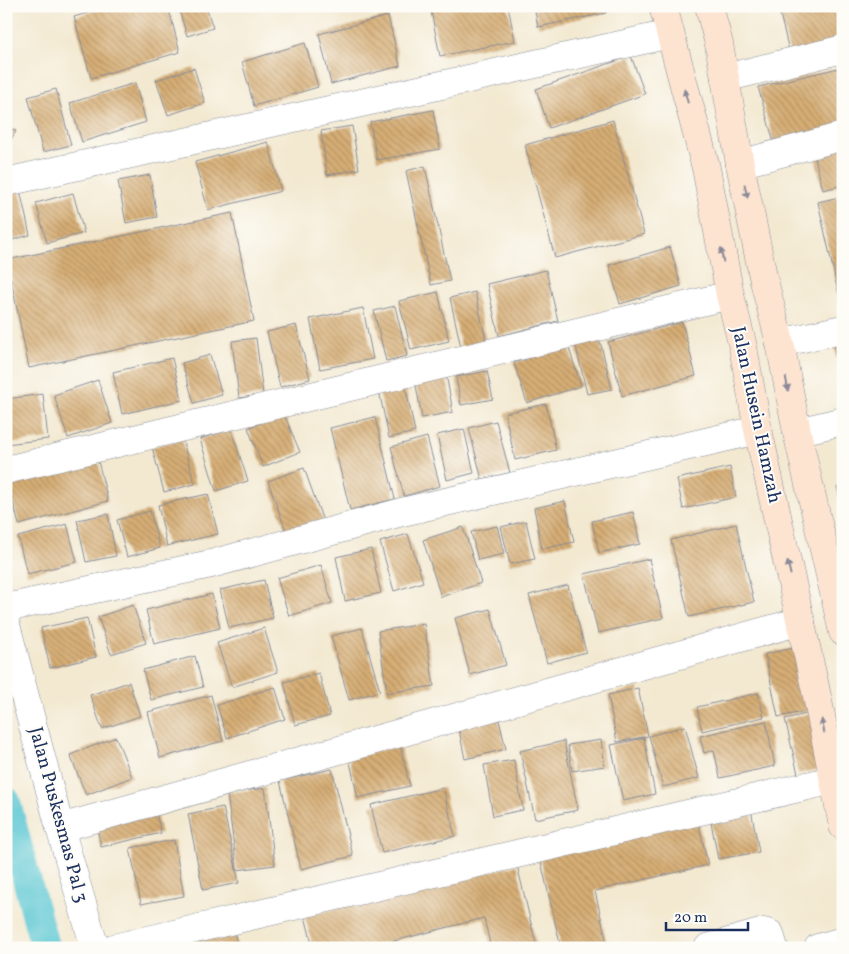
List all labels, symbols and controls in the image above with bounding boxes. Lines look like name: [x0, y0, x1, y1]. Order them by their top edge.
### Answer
one-way arrow: [682, 89, 690, 104]
one-way arrow: [742, 184, 750, 200]
one-way arrow: [718, 246, 726, 262]
street label: Jalan Husein Hamzah: [725, 324, 787, 506]
one-way arrow: [784, 377, 792, 393]
one-way arrow: [785, 560, 793, 575]
one-way arrow: [819, 719, 827, 734]
street label: Jalan Puskesmas Pal 3: [22, 724, 94, 906]
scale bar: [666, 899, 749, 931]
text: 20 m: [674, 908, 707, 929]

